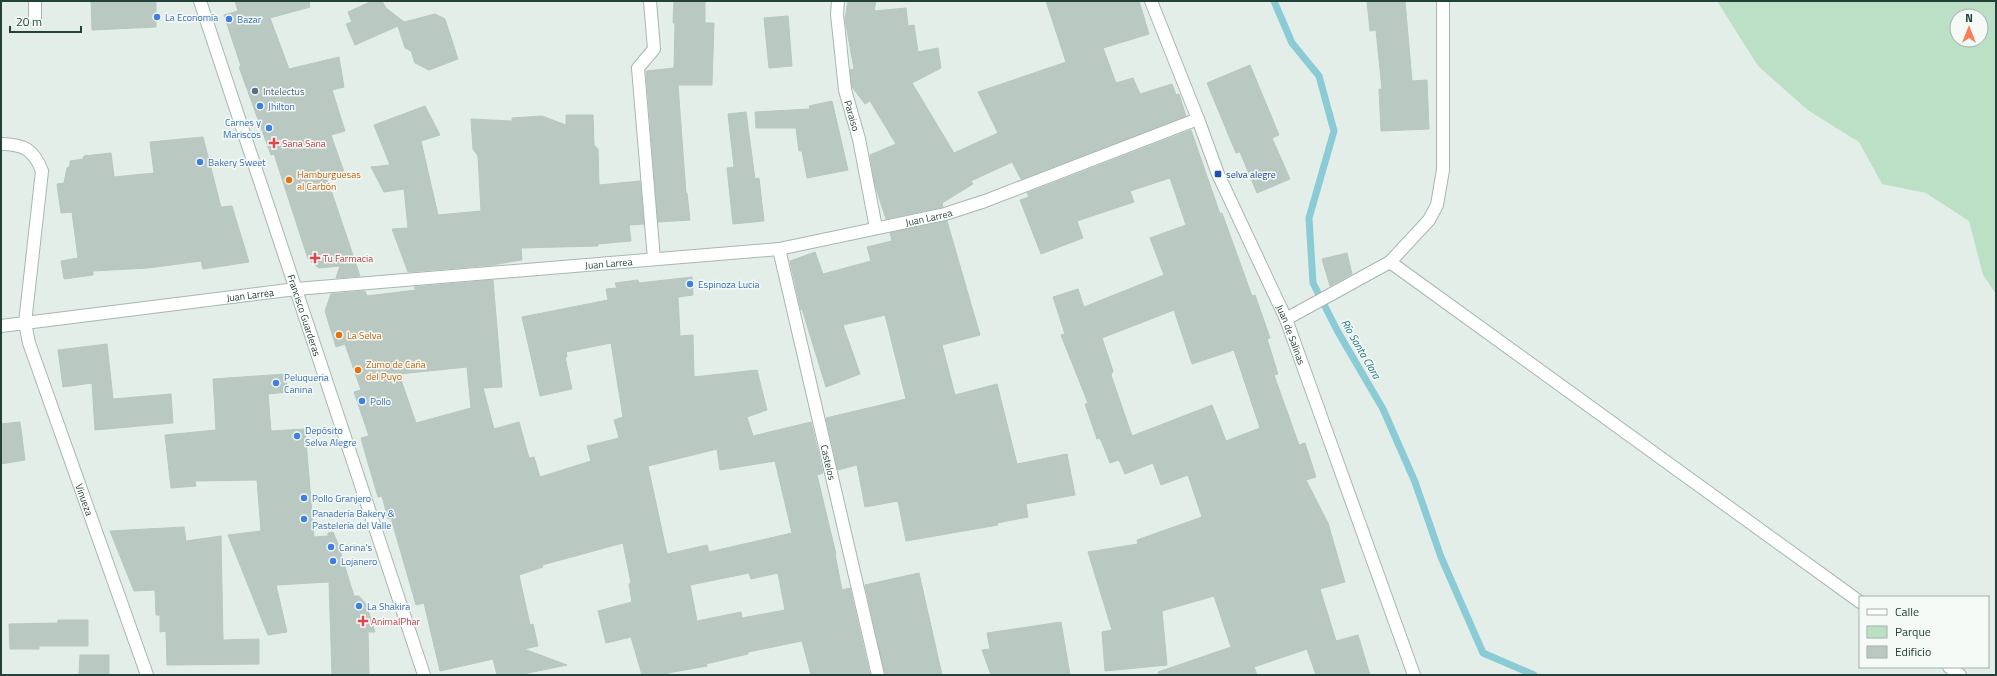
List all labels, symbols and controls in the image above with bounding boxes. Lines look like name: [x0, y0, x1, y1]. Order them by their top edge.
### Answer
scale bar: [10, 8, 81, 34]
north arrow: [1949, 8, 1989, 48]
place label: La Economía: [165, 10, 218, 25]
text: N: [1965, 10, 1973, 26]
text: 20 m: [16, 12, 42, 31]
marker: La Economía: [152, 12, 162, 22]
place label: Bazar: [237, 12, 262, 27]
marker: Bazar: [224, 14, 234, 24]
place label: Intelectus: [263, 84, 305, 99]
marker: Intelectus: [250, 86, 260, 96]
street label: Paraiso: [841, 98, 864, 133]
place label: Jhilton: [268, 99, 295, 114]
marker: Jhilton: [255, 101, 265, 111]
place label: Carnes y Mariscos: [223, 115, 261, 142]
marker: Carnes y Mariscos: [264, 123, 274, 133]
place label: Sana Sana: [282, 136, 326, 151]
marker: Sana Sana: [269, 138, 279, 148]
place label: Bakery Sweet: [208, 155, 266, 170]
marker: Bakery Sweet: [195, 157, 205, 167]
place label: Hamburguesas al Carbón: [297, 167, 361, 194]
place label: selva alegre: [1226, 167, 1276, 182]
marker: selva alegre: [1213, 169, 1223, 179]
marker: Hamburguesas al Carbón: [284, 175, 294, 185]
street label: Juan Larrea: [904, 205, 954, 230]
place label: Tu Farmacia: [323, 251, 373, 266]
marker: Tu Farmacia: [310, 253, 320, 263]
street label: Juan Larrea: [584, 254, 633, 273]
street label: Francisco Guarderas: [284, 272, 325, 358]
place label: Espinoza Lucia: [698, 277, 760, 292]
marker: Espinoza Lucia: [685, 279, 695, 289]
street label: Juan Larrea: [226, 284, 275, 305]
street label: Juan de Salinas: [1273, 302, 1309, 367]
water label: Río Santa Clara: [1337, 316, 1385, 382]
place label: La Selva: [347, 328, 382, 343]
marker: La Selva: [334, 330, 344, 340]
place label: Zumo de Caña del Puyo: [366, 357, 426, 384]
marker: Zumo de Caña del Puyo: [353, 365, 363, 375]
place label: Peluqueria Canina: [284, 370, 329, 397]
marker: Peluqueria Canina: [271, 378, 281, 388]
place label: Pollo: [370, 394, 391, 409]
marker: Pollo: [357, 396, 367, 406]
place label: Depósito Selva Alegre: [305, 423, 357, 450]
marker: Depósito Selva Alegre: [292, 431, 302, 441]
street label: Castelos: [817, 443, 840, 482]
street label: Vinueza: [72, 481, 97, 518]
place label: Pollo Granjero: [312, 491, 371, 506]
marker: Pollo Granjero: [299, 493, 309, 503]
place label: Panadería Bakery & Pastelería del Valle: [312, 506, 395, 533]
marker: Panadería Bakery & Pastelería del Valle: [299, 514, 309, 524]
place label: Carina's: [339, 540, 372, 555]
marker: Carina's: [326, 542, 336, 552]
place label: Lojanero: [341, 554, 377, 569]
marker: Lojanero: [328, 556, 338, 566]
legend: [1859, 596, 1989, 668]
place label: La Shakira: [367, 599, 410, 614]
marker: La Shakira: [354, 601, 364, 611]
text: Calle: [1895, 602, 1919, 621]
place label: AnimalPhar: [371, 614, 421, 629]
marker: AnimalPhar: [358, 616, 368, 626]
text: Parque: [1895, 622, 1931, 641]
text: Edificio: [1895, 642, 1931, 661]

